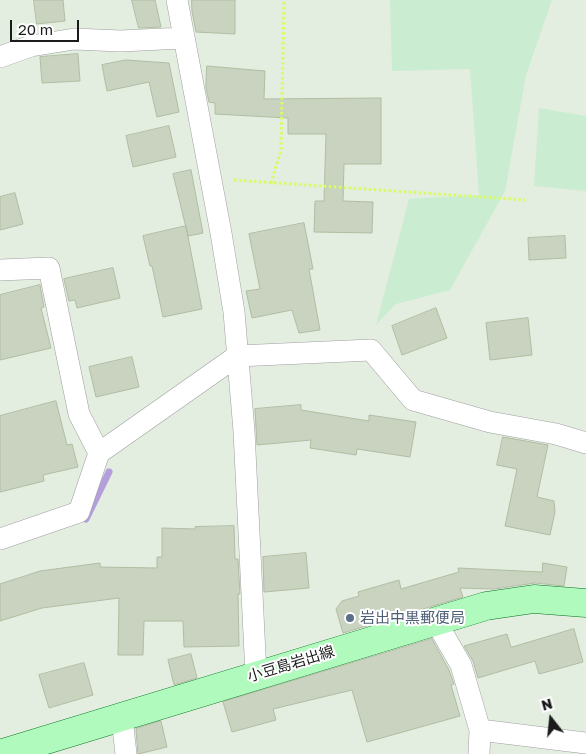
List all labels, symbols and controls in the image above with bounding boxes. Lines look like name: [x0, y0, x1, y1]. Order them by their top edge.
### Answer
scale bar: [12, 10, 81, 42]
text: 20 m: [18, 20, 53, 38]
place label: 岩出中黒郵便局: [360, 609, 465, 627]
marker: 岩出中黒郵便局: [344, 612, 356, 624]
street label: 小豆島岩出線: [245, 642, 337, 686]
north arrow: [526, 694, 576, 744]
text: N: [539, 694, 554, 714]

